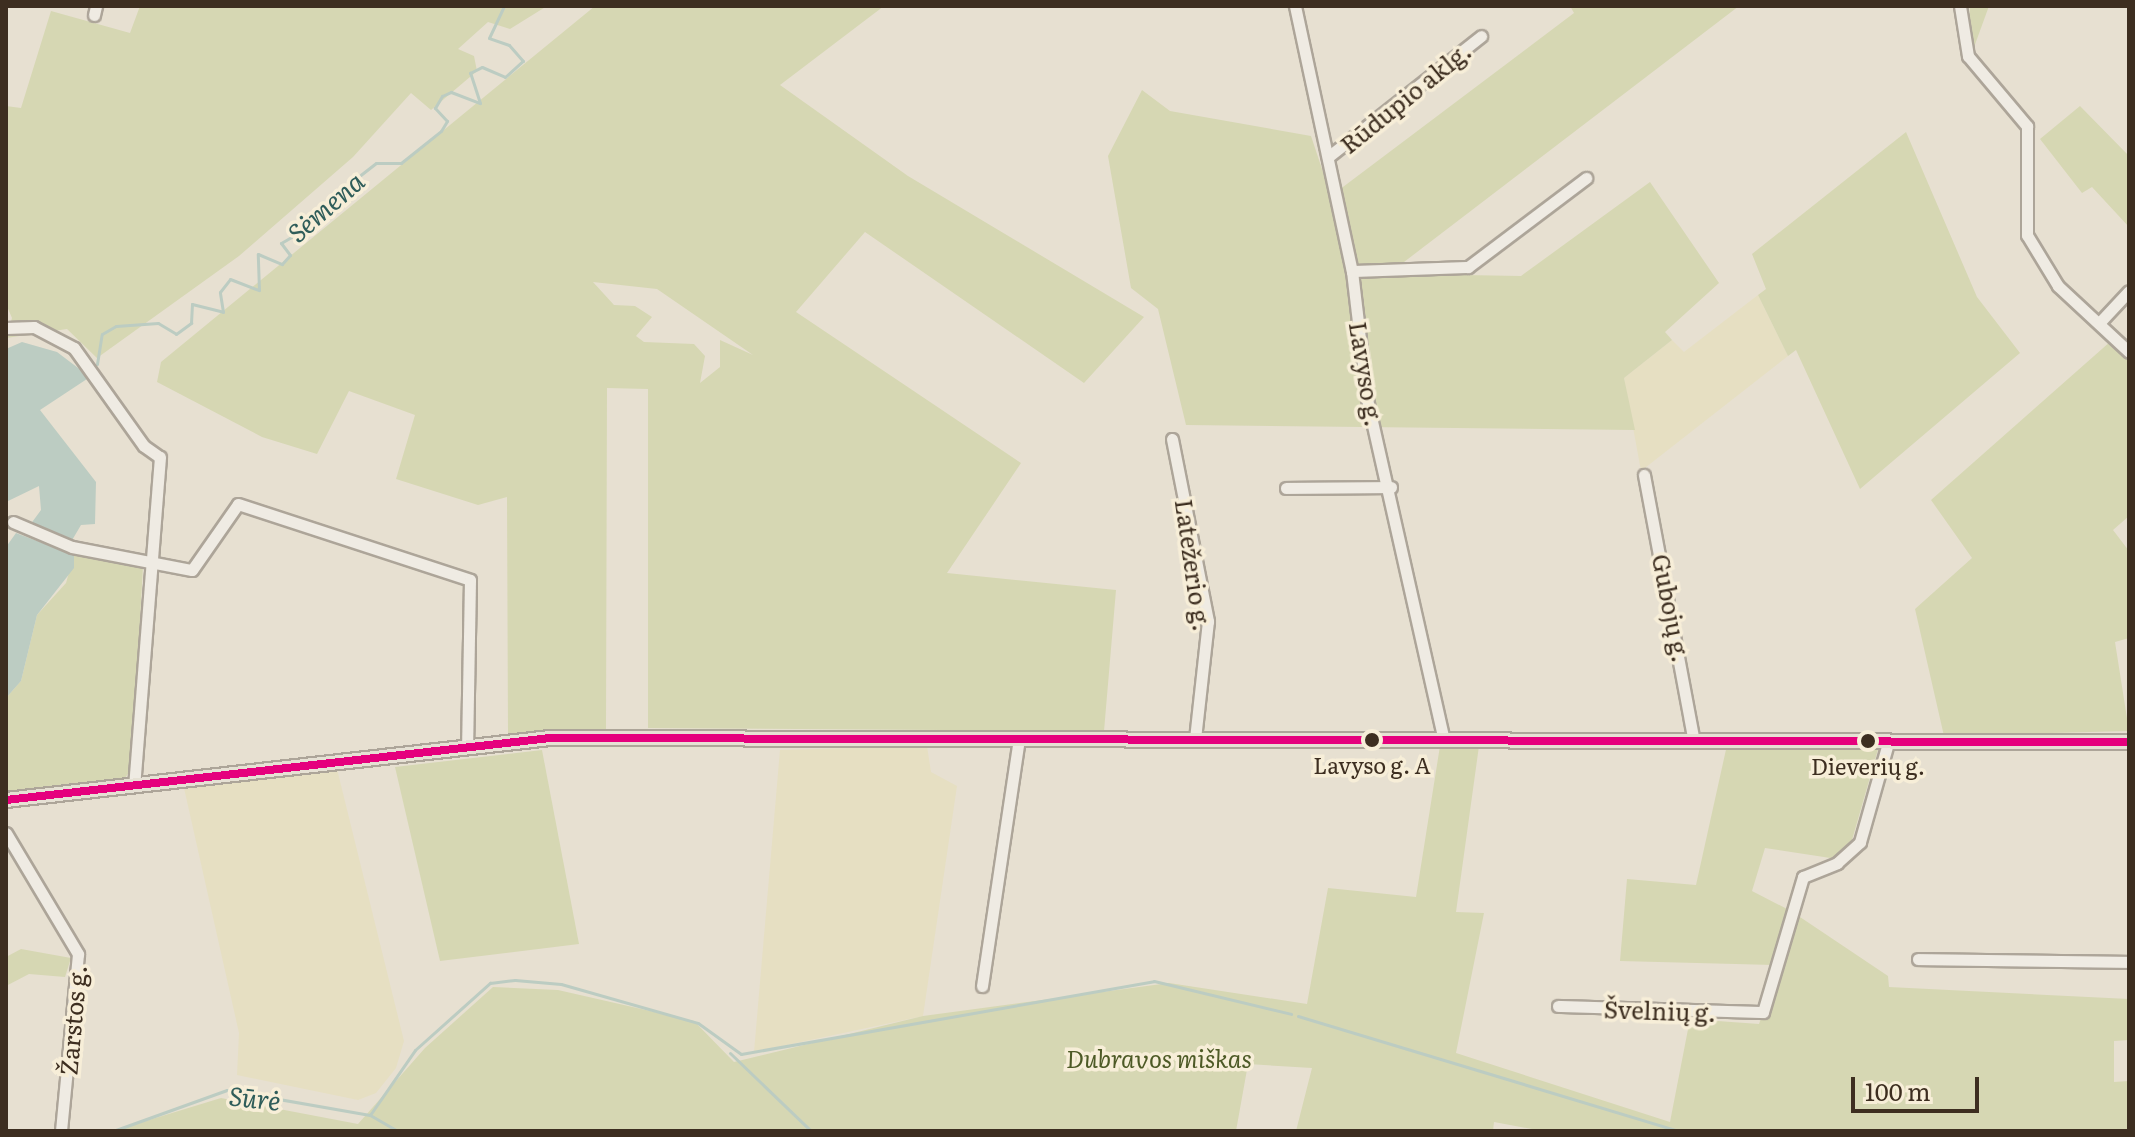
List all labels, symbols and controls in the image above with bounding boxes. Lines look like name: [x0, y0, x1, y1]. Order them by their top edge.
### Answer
street label: Rūdupio aklg.: [1334, 36, 1476, 158]
water label: Sėmena: [280, 164, 370, 248]
street label: Lavyso g.: [1345, 320, 1389, 428]
street label: Latežerio g.: [1170, 497, 1218, 633]
street label: Gubojų g.: [1647, 552, 1697, 664]
marker: Lavyso g. A: [1364, 732, 1380, 748]
marker: Dieverių g.: [1860, 733, 1876, 749]
place label: Lavyso g. A: [1313, 752, 1431, 778]
place label: Dieverių g.: [1811, 753, 1925, 779]
street label: Žarstos g.: [53, 964, 91, 1076]
street label: Švelnių g.: [1603, 994, 1717, 1026]
park label: Dubravos miškas: [1066, 1044, 1252, 1072]
scale bar: [1855, 1061, 1983, 1111]
text: 100 m: [1865, 1073, 1931, 1108]
water label: Sūrė: [228, 1079, 282, 1115]

